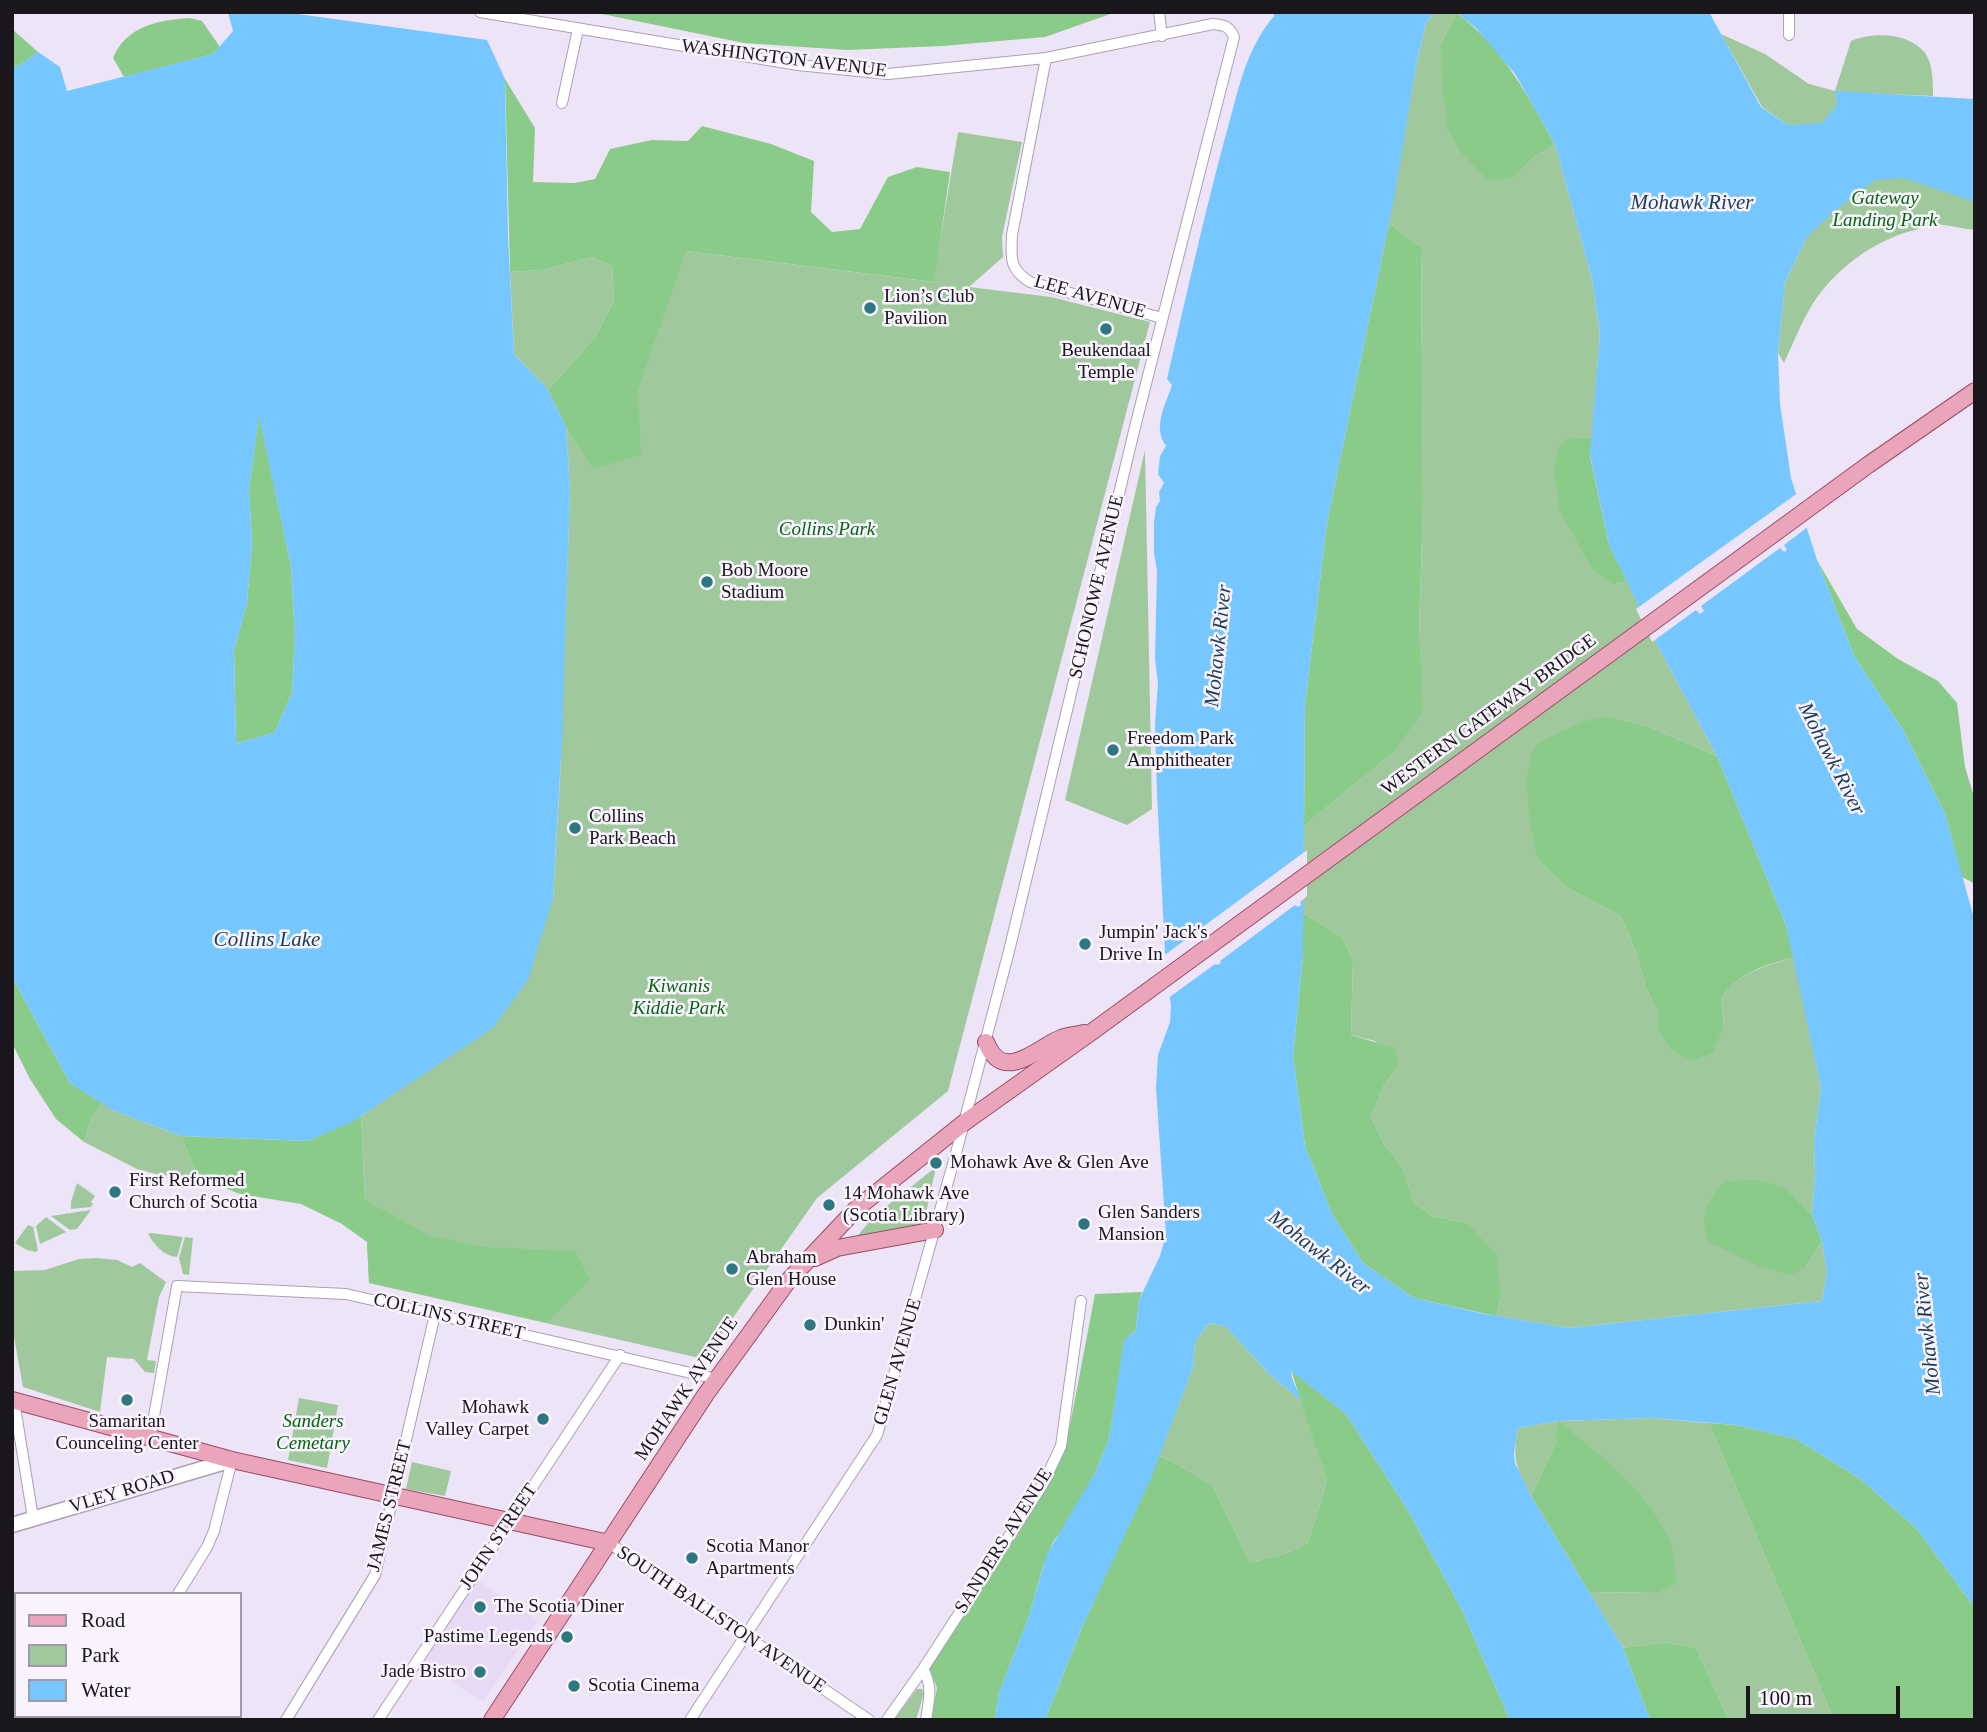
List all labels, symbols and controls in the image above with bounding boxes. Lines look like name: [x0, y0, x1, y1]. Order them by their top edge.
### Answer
street label: WASHINGTON AVENUE: [680, 35, 888, 83]
park label: Gateway Landing Park: [1832, 188, 1938, 232]
water label: Mohawk River: [1630, 190, 1754, 216]
street label: LEE AVENUE: [1031, 270, 1149, 324]
place label: Lion’s Club Pavilion: [884, 286, 974, 330]
marker: Lion’s Club Pavilion: [862, 300, 878, 316]
marker: Beukendaal Temple: [1098, 321, 1114, 337]
place label: Beukendaal Temple: [1061, 340, 1151, 384]
street label: SCHONOWE AVENUE: [1065, 493, 1129, 681]
park label: Collins Park: [779, 519, 875, 541]
place label: Bob Moore Stadium: [721, 560, 808, 604]
marker: Bob Moore Stadium: [699, 574, 715, 590]
water label: Mohawk River: [1200, 583, 1238, 709]
street label: WESTERN GATEWAY BRIDGE: [1377, 629, 1601, 801]
water label: Mohawk River: [1792, 698, 1870, 820]
place label: Freedom Park Amphitheater: [1127, 728, 1234, 772]
marker: Freedom Park Amphitheater: [1105, 742, 1121, 758]
place label: Collins Park Beach: [589, 806, 676, 850]
marker: Collins Park Beach: [567, 820, 583, 836]
place label: Jumpin' Jack's Drive In: [1099, 922, 1208, 966]
water label: Collins Lake: [214, 927, 320, 953]
marker: Jumpin' Jack's Drive In: [1077, 936, 1093, 952]
park label: Kiwanis Kiddie Park: [633, 976, 725, 1020]
place label: Mohawk Ave & Glen Ave: [950, 1152, 1149, 1174]
marker: Mohawk Ave & Glen Ave: [928, 1155, 944, 1171]
place label: First Reformed Church of Scotia: [129, 1170, 258, 1214]
place label: 14 Mohawk Ave (Scotia Library): [843, 1183, 969, 1227]
marker: First Reformed Church of Scotia: [107, 1184, 123, 1200]
marker: 14 Mohawk Ave (Scotia Library): [821, 1197, 837, 1213]
place label: Glen Sanders Mansion: [1098, 1202, 1200, 1246]
water label: Mohawk River: [1263, 1205, 1375, 1301]
marker: Glen Sanders Mansion: [1076, 1216, 1092, 1232]
place label: Abraham Glen House: [746, 1247, 836, 1291]
marker: Abraham Glen House: [724, 1261, 740, 1277]
water label: Mohawk River: [1909, 1271, 1947, 1397]
street label: COLLINS STREET: [371, 1288, 527, 1346]
street label: GLEN AVENUE: [869, 1296, 927, 1428]
street label: MOHAWK AVENUE: [630, 1313, 744, 1465]
place label: Dunkin': [824, 1314, 884, 1336]
marker: Dunkin': [802, 1317, 818, 1333]
marker: Samaritan Counceling Center: [119, 1392, 135, 1408]
place label: Mohawk Valley Carpet: [425, 1397, 529, 1441]
place label: Samaritan Counceling Center: [56, 1411, 198, 1455]
park label: Sanders Cemetary: [276, 1411, 350, 1455]
marker: Mohawk Valley Carpet: [535, 1411, 551, 1427]
street label: JAMES STREET: [363, 1438, 417, 1574]
street label: SANDERS AVENUE: [950, 1464, 1058, 1618]
street label: VLEY ROAD: [66, 1465, 178, 1519]
street label: JOHN STREET: [455, 1480, 543, 1594]
place label: Scotia Manor Apartments: [706, 1536, 809, 1580]
street label: SOUTH BALLSTON AVENUE: [612, 1541, 830, 1699]
marker: Scotia Manor Apartments: [684, 1550, 700, 1566]
legend: [14, 1592, 242, 1718]
place label: The Scotia Diner: [494, 1596, 624, 1618]
marker: The Scotia Diner: [472, 1599, 488, 1615]
text: Road: [81, 1608, 125, 1632]
place label: Pastime Legends: [424, 1626, 553, 1648]
marker: Pastime Legends: [559, 1629, 575, 1645]
text: Park: [81, 1643, 120, 1667]
place label: Jade Bistro: [381, 1661, 466, 1683]
marker: Jade Bistro: [472, 1664, 488, 1680]
scale bar: [1749, 1672, 1903, 1716]
place label: Scotia Cinema: [588, 1675, 699, 1697]
text: Water: [81, 1678, 131, 1702]
marker: Scotia Cinema: [566, 1678, 582, 1694]
text: 100 m: [1759, 1686, 1812, 1710]

